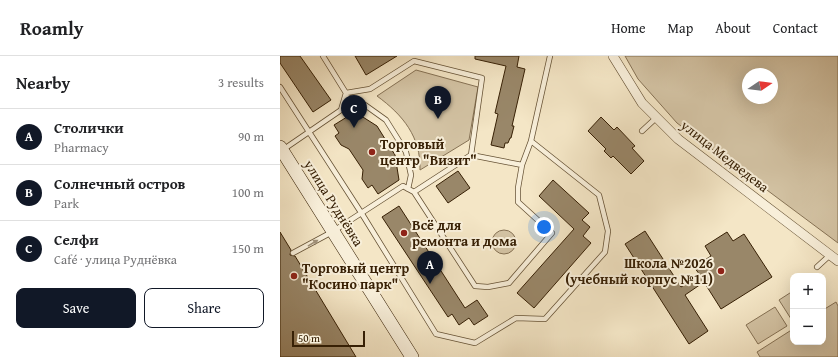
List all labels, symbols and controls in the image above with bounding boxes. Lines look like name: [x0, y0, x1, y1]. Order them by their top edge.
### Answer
text: Roamly: [20, 14, 84, 42]
text: Home: [611, 18, 646, 38]
text: Map: [668, 18, 693, 38]
text: About: [715, 18, 751, 38]
text: Contact: [773, 18, 818, 38]
north arrow: [742, 68, 778, 104]
text: Nearby: [16, 70, 70, 95]
text: 3 results: [218, 73, 264, 92]
pin: B: [425, 86, 451, 119]
pin: C: [341, 95, 367, 128]
street label: улица Медведева: [676, 115, 774, 197]
text: Столички: [54, 117, 124, 138]
text: A: [25, 127, 33, 146]
text: 90 m: [238, 127, 264, 146]
place label: Торговый центр "Визит": [380, 134, 477, 170]
text: Pharmacy: [54, 138, 109, 157]
marker: Торговый центр "Визит": [367, 147, 377, 157]
street label: улица Руднёвка: [299, 155, 369, 250]
text: Солнечный остров: [54, 173, 185, 194]
text: B: [25, 183, 33, 202]
text: 100 m: [232, 183, 264, 202]
text: Park: [54, 194, 79, 213]
place label: Всё для ремонта и дома: [412, 215, 518, 251]
your location: [534, 217, 554, 237]
marker: Всё для ремонта и дома: [399, 228, 409, 238]
text: Селфи: [54, 229, 99, 250]
text: C: [25, 239, 33, 258]
text: 150 m: [232, 239, 264, 258]
one-way arrow: [307, 240, 319, 247]
text: Café · улица Руднёвка: [54, 250, 177, 269]
pin: A: [417, 251, 443, 284]
place label: Школа №2026 (учебный корпус №11): [565, 253, 713, 289]
place label: Торговый центр "Косино парк": [302, 258, 409, 294]
marker: Школа №2026 (учебный корпус №11): [716, 266, 726, 276]
marker: Торговый центр "Косино парк": [289, 271, 299, 281]
map controls: [790, 273, 826, 345]
button: +: [790, 273, 826, 309]
button: Save: [16, 288, 136, 328]
button: Share: [144, 288, 264, 328]
button: −: [790, 309, 826, 345]
scale bar: [292, 329, 365, 348]
text: 50 m: [298, 330, 320, 346]

